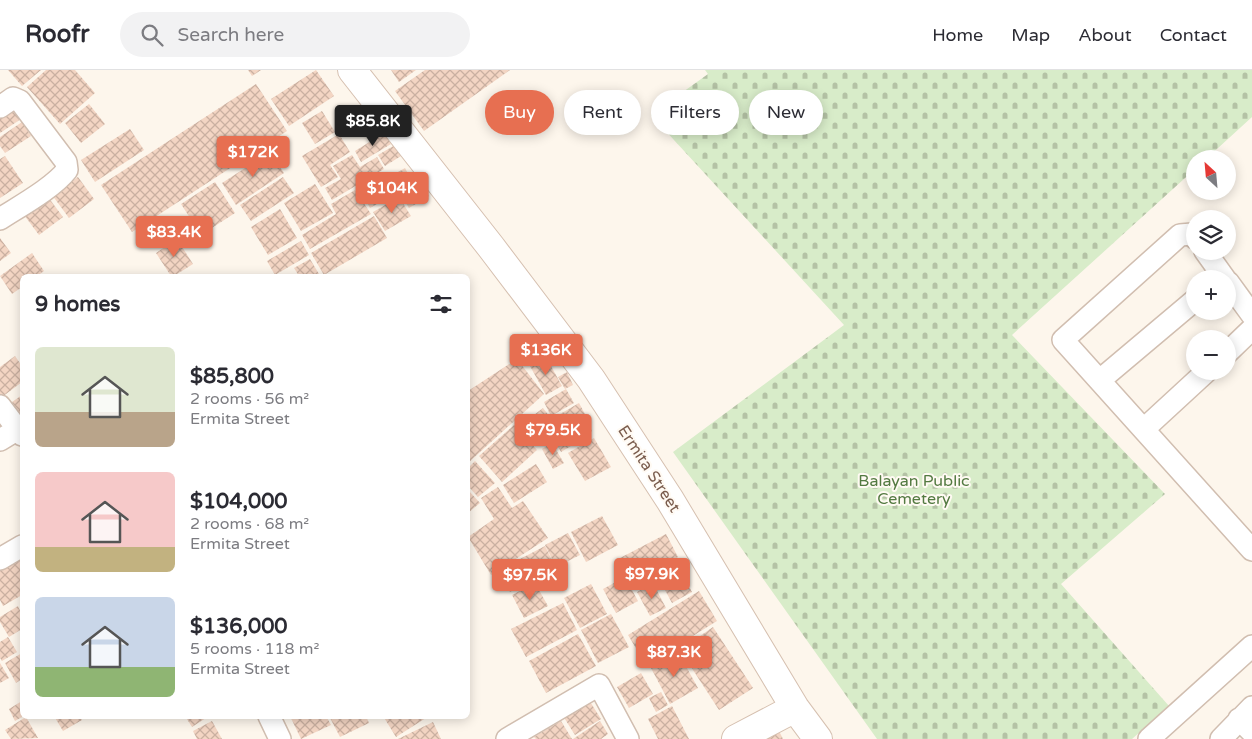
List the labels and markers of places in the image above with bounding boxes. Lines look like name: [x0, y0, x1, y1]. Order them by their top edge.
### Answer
pin: $85.8K: [332, 104, 414, 147]
pin: $172K: [218, 136, 288, 178]
pin: $104K: [357, 172, 427, 214]
pin: $83.4K: [133, 216, 215, 258]
pin: $136K: [511, 334, 581, 376]
pin: $79.5K: [512, 414, 594, 456]
pin: $97.5K: [489, 558, 571, 601]
pin: $97.9K: [611, 558, 693, 600]
pin: $87.3K: [633, 636, 715, 678]

